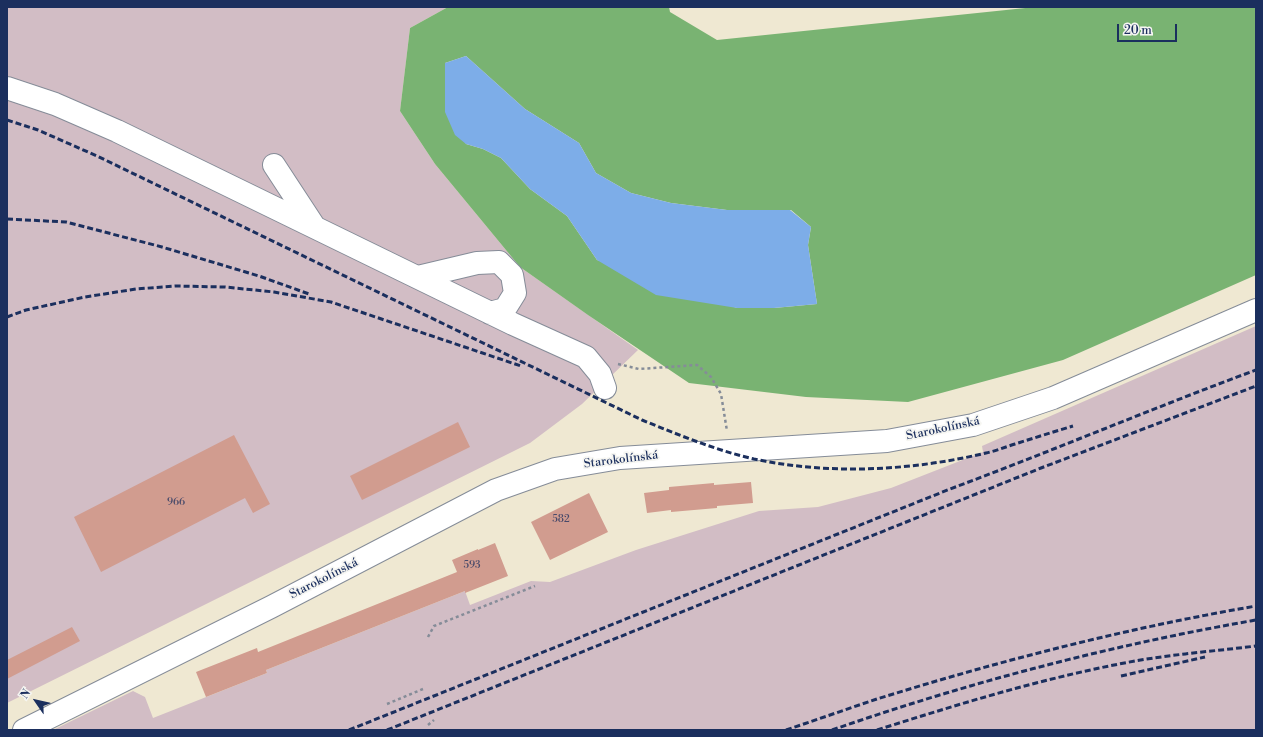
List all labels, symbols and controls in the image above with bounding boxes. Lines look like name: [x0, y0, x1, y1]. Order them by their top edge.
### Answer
scale bar: [1119, 16, 1179, 42]
text: 20 m: [1124, 23, 1152, 38]
street label: Starokolínská: [905, 414, 981, 444]
street label: Starokolínská: [583, 448, 659, 472]
house number: 966: [167, 497, 185, 509]
house number: 582: [552, 514, 570, 526]
street label: Starokolínská: [287, 556, 361, 602]
house number: 593: [463, 560, 481, 572]
north arrow: [16, 681, 56, 721]
text: N: [18, 687, 34, 702]

